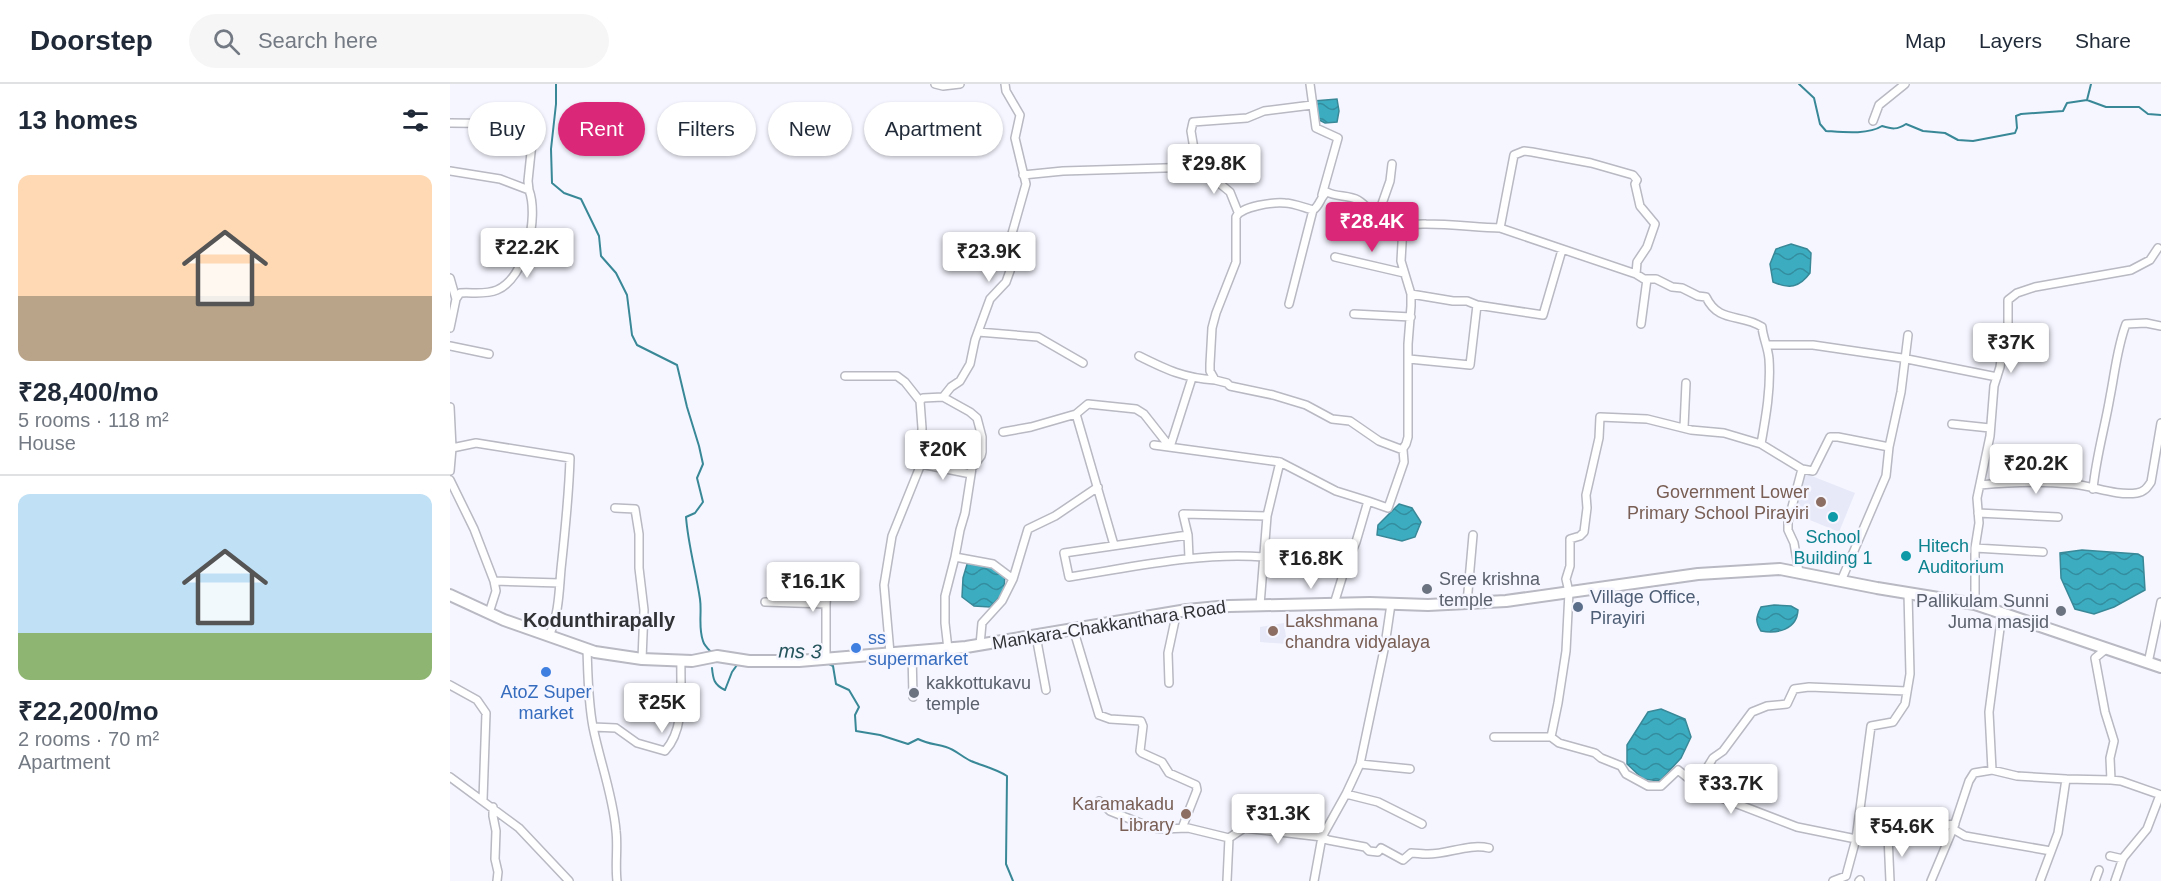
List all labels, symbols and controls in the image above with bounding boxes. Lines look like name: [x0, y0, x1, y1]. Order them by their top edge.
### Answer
search box: [189, 14, 609, 68]
text: Doorstep: [30, 25, 153, 56]
icon: search: [210, 25, 243, 58]
text: Search here: [258, 28, 378, 53]
text: Map: [1905, 29, 1946, 52]
text: Layers: [1979, 29, 2042, 52]
text: Share: [2075, 29, 2131, 52]
chip: Buy: [468, 102, 546, 156]
chip: Rent: [558, 102, 645, 156]
chip: Filters: [657, 102, 756, 156]
chip: New: [768, 102, 852, 156]
chip: Apartment: [864, 102, 1003, 156]
icon: filters: [399, 104, 432, 137]
text: 13 homes: [18, 105, 138, 135]
pin: ₹29.8K: [1165, 144, 1263, 195]
text: ₹29.8K: [1182, 152, 1246, 174]
pin: ₹28.4K: [1323, 202, 1421, 253]
text: ₹28.4K: [1340, 210, 1404, 232]
icon: home: [171, 214, 279, 322]
pin: ₹22.2K: [478, 228, 576, 279]
pin: ₹23.9K: [940, 232, 1038, 283]
text: ₹22.2K: [495, 236, 559, 258]
text: ₹23.9K: [957, 240, 1021, 262]
pin: ₹37K: [1975, 323, 2047, 374]
text: ₹37K: [1987, 331, 2035, 353]
text: ₹28,400/mo: [18, 377, 159, 407]
text: 5 rooms · 118 m²: [18, 409, 169, 431]
pin: ₹20K: [907, 430, 979, 481]
text: House: [18, 432, 76, 454]
text: ₹20K: [919, 438, 967, 460]
pin: ₹20.2K: [1987, 444, 2085, 495]
text: ₹20.2K: [2004, 452, 2068, 474]
place label: Government Lower Primary School Pirayiri: [1627, 482, 1809, 523]
marker: Government Lower Primary School Pirayiri: [1814, 495, 1828, 509]
marker: School Building 1: [1826, 510, 1840, 524]
place label: School Building 1: [1793, 527, 1873, 568]
icon: home: [171, 533, 279, 641]
place label: Hitech Auditorium: [1918, 536, 2004, 577]
pin: ₹16.8K: [1262, 539, 1360, 590]
text: ₹16.8K: [1279, 547, 1343, 569]
marker: Hitech Auditorium: [1899, 549, 1913, 563]
pin: ₹16.1K: [764, 562, 862, 613]
place label: Sree krishna temple: [1439, 569, 1541, 610]
text: ₹16.1K: [781, 570, 845, 592]
marker: Sree krishna temple: [1420, 582, 1434, 596]
place label: Village Office, Pirayiri: [1590, 587, 1700, 628]
place label: Pallikulam Sunni Juma masjid: [1916, 591, 2049, 632]
street label: Mankara-Chakkanthara Road: [991, 597, 1227, 653]
marker: Village Office, Pirayiri: [1571, 600, 1585, 614]
marker: Pallikulam Sunni Juma masjid: [2054, 604, 2068, 618]
district label: Kodunthirapally: [523, 609, 676, 631]
place label: Lakshmana chandra vidyalaya: [1285, 611, 1431, 652]
marker: Lakshmana chandra vidyalaya: [1266, 624, 1280, 638]
place label: ss supermarket: [868, 628, 968, 669]
water label: ms 3: [778, 640, 822, 662]
marker: ss supermarket: [849, 641, 863, 655]
marker: AtoZ Super market: [539, 665, 553, 679]
place label: kakkottukavu temple: [926, 673, 1031, 714]
place label: AtoZ Super market: [500, 682, 592, 723]
pin: ₹25K: [626, 683, 698, 734]
marker: kakkottukavu temple: [907, 686, 921, 700]
text: ₹25K: [638, 691, 686, 713]
text: ₹22,200/mo: [18, 696, 159, 726]
text: 2 rooms · 70 m²: [18, 728, 159, 750]
text: Apartment: [18, 751, 110, 773]
pin: ₹33.7K: [1682, 764, 1780, 815]
text: ₹33.7K: [1699, 772, 1763, 794]
place label: Karamakadu Library: [1072, 794, 1174, 835]
pin: ₹31.3K: [1229, 794, 1327, 845]
text: ₹31.3K: [1246, 802, 1310, 824]
marker: Karamakadu Library: [1179, 807, 1193, 821]
pin: ₹54.6K: [1853, 807, 1951, 858]
text: ₹54.6K: [1870, 815, 1934, 837]

